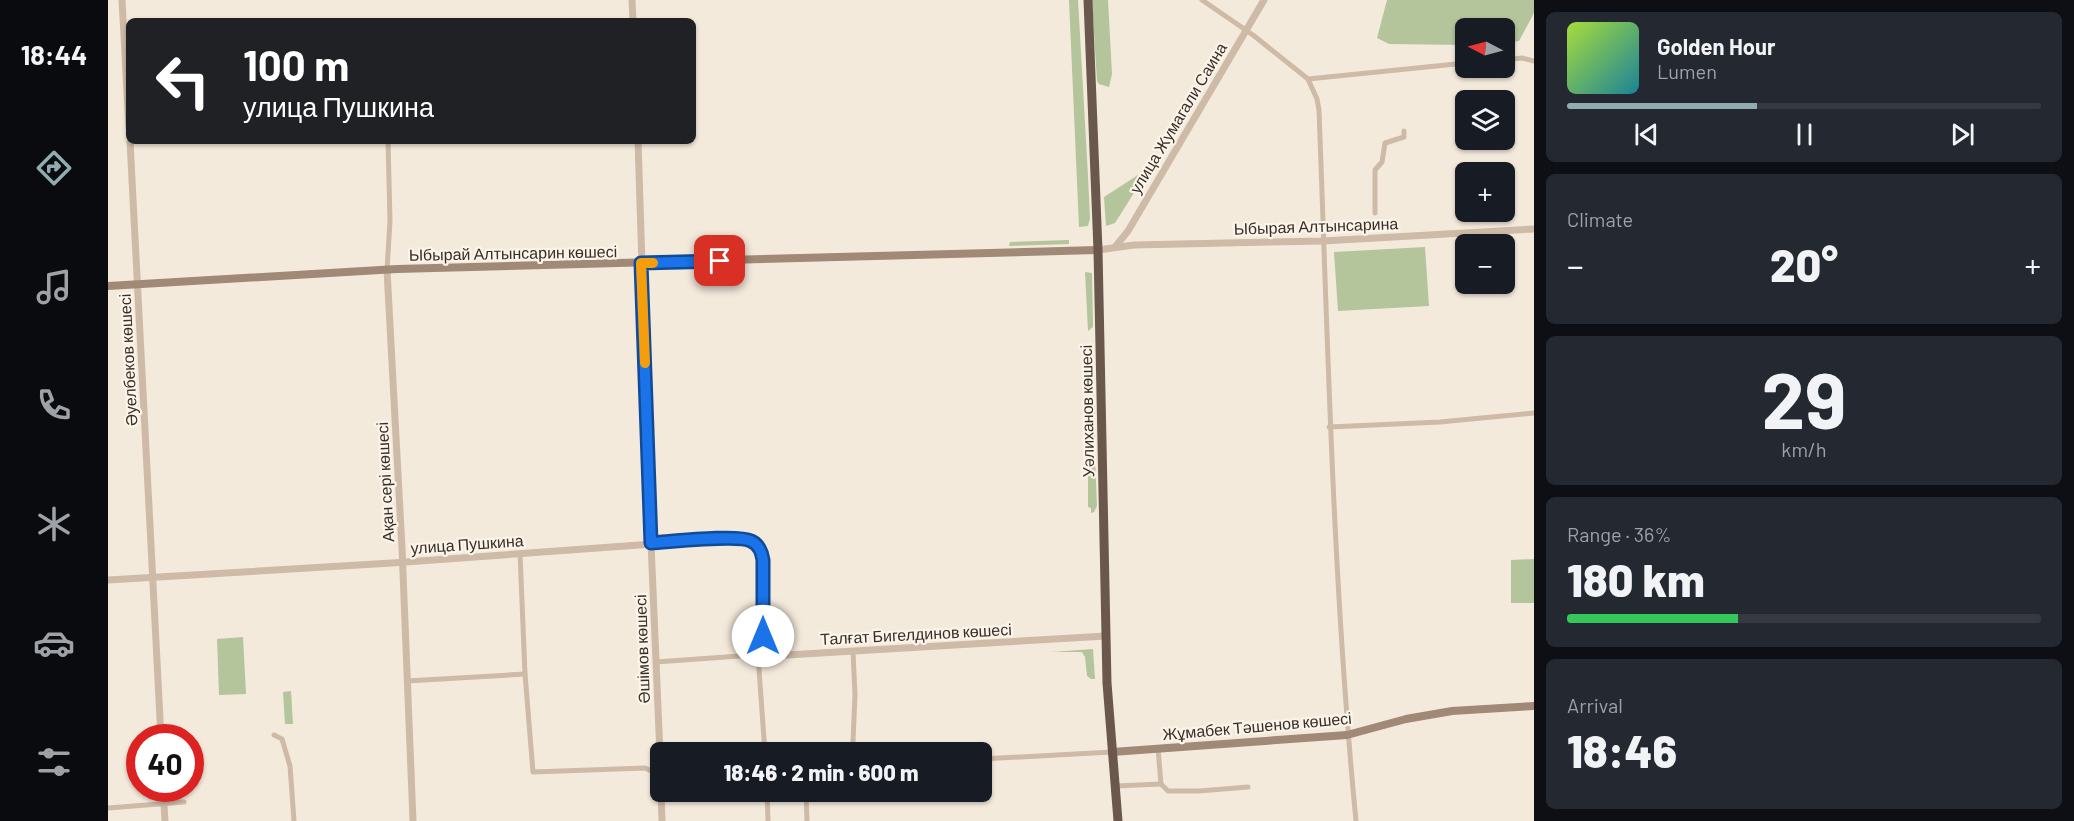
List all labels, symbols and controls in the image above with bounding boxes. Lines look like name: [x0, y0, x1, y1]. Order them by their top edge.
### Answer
north arrow: [1455, 18, 1515, 78]
map controls: [1455, 18, 1515, 294]
text: Golden Hour: [1657, 33, 1775, 59]
text: 18:44: [21, 38, 87, 70]
text: 100 m: [243, 39, 349, 89]
street label: улица Жумагали Саина: [1125, 39, 1230, 197]
icon: left: [144, 42, 222, 120]
text: Lumen: [1657, 59, 1717, 83]
text: улица Пушкина: [243, 90, 434, 122]
button: layers: [1455, 90, 1515, 150]
icon: previous: [1630, 118, 1663, 151]
icon: pause: [1788, 118, 1821, 151]
icon: next: [1946, 118, 1979, 151]
icon: directions: [33, 147, 75, 189]
button: +: [1455, 162, 1515, 222]
text: Climate: [1567, 207, 1633, 231]
street label: Ыбырая Алтынсарина: [1233, 213, 1399, 238]
button: −: [1455, 234, 1515, 294]
pin: [694, 235, 745, 286]
text: 20°: [1770, 237, 1838, 291]
street label: Ыбырай Алтынсарин көшесі: [409, 241, 617, 264]
icon: arrive: [703, 244, 736, 277]
text: −: [1567, 245, 1584, 285]
text: +: [2025, 245, 2041, 285]
icon: music: [33, 266, 75, 308]
street label: Әуелбеков көшесі: [115, 293, 140, 427]
street label: Уәлиханов көшесі: [1076, 345, 1097, 478]
text: 29: [1761, 351, 1847, 445]
icon: phone: [33, 384, 75, 426]
street label: Ақан сері көшесі: [372, 421, 397, 543]
text: km/h: [1781, 437, 1827, 461]
icon: climate: [33, 503, 75, 545]
text: Range · 36%: [1567, 522, 1671, 546]
street label: улица Пушкина: [410, 530, 524, 557]
text: 180 km: [1567, 552, 1705, 606]
street label: Әшімов көшесі: [630, 594, 653, 704]
position arrow: [731, 604, 795, 668]
street label: Талғат Бигелдинов көшесі: [820, 619, 1012, 648]
icon: car: [33, 622, 75, 664]
text: Arrival: [1567, 693, 1623, 717]
street label: Жұмабек Тәшенов көшесі: [1162, 708, 1352, 743]
text: 18:46: [1567, 723, 1677, 777]
speed limit sign: 40: [126, 724, 204, 802]
icon: filters: [33, 741, 75, 783]
text: 18:46 · 2 min · 600 m: [723, 759, 919, 785]

